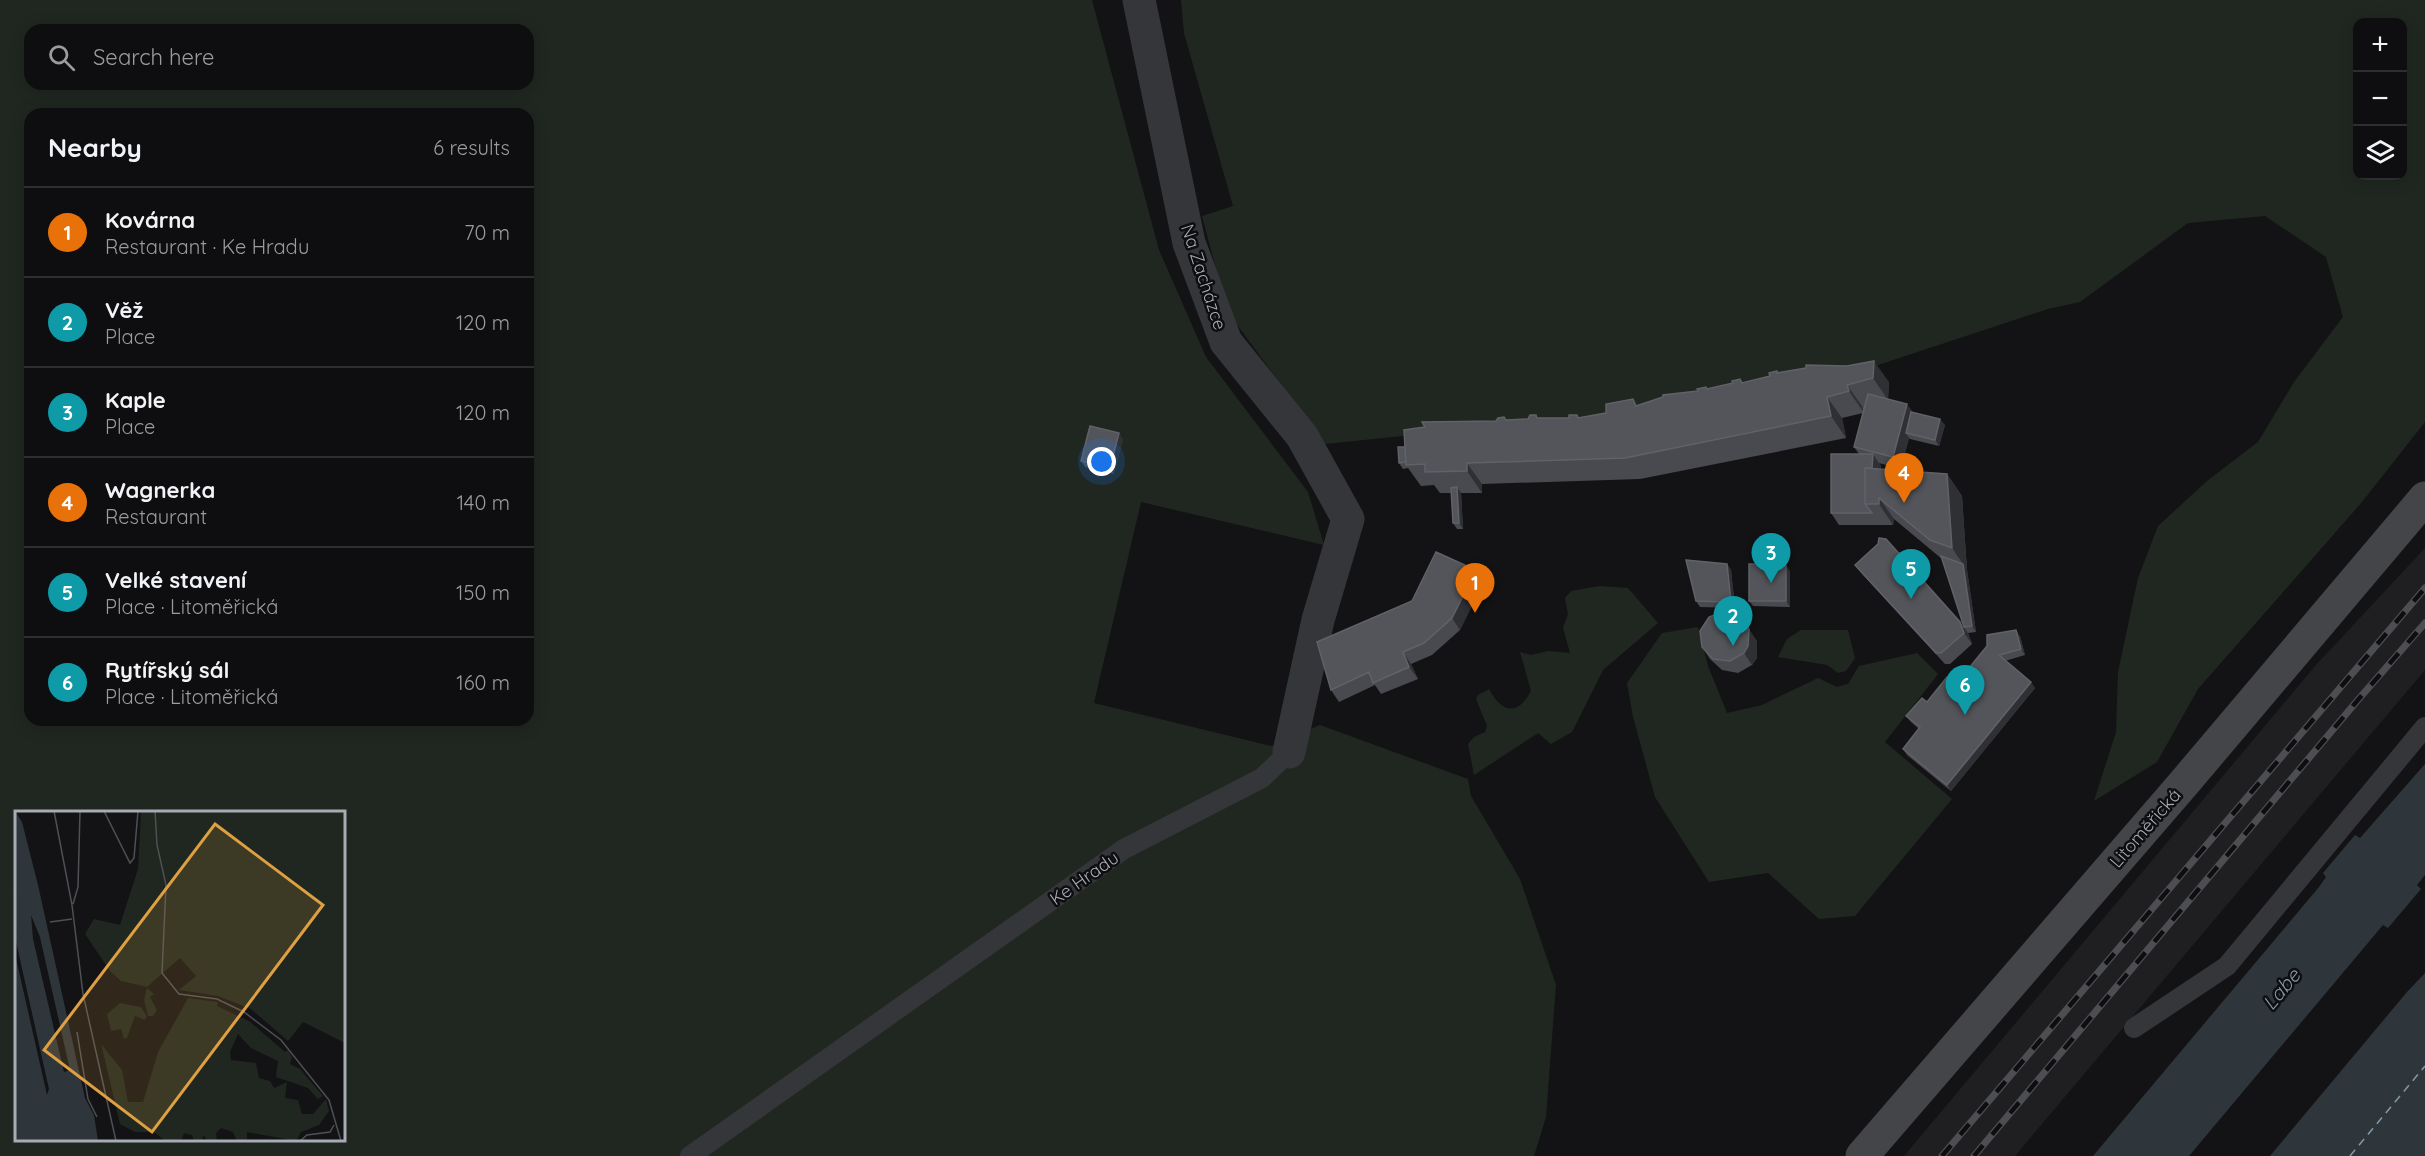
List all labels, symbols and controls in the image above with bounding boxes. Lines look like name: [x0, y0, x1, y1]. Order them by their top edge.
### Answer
map controls: [2353, 18, 2407, 180]
button: +: [2353, 18, 2407, 72]
search box: [24, 24, 534, 90]
icon: search: [45, 41, 78, 74]
text: Search here: [93, 43, 214, 71]
button: −: [2353, 72, 2407, 126]
button: layers: [2353, 126, 2407, 180]
text: Nearby: [48, 131, 142, 164]
text: 6 results: [433, 135, 510, 160]
text: Kovárna: [105, 206, 195, 234]
text: 1: [64, 220, 71, 245]
text: 70 m: [464, 220, 510, 245]
street label: Na Zacházce: [1176, 221, 1232, 333]
text: Restaurant · Ke Hradu: [105, 234, 309, 259]
text: Věž: [105, 296, 143, 324]
text: 2: [62, 310, 73, 335]
text: 120 m: [456, 310, 510, 335]
text: Place: [105, 324, 155, 349]
text: Kaple: [105, 386, 166, 414]
text: 3: [62, 400, 73, 425]
text: 120 m: [456, 400, 510, 425]
text: Place: [105, 414, 155, 439]
your location: [1087, 447, 1116, 476]
pin: 4: [1884, 454, 1924, 503]
text: Wagnerka: [105, 476, 215, 504]
text: 4: [62, 490, 73, 515]
text: 140 m: [457, 490, 510, 515]
text: Restaurant: [105, 504, 207, 529]
pin: 3: [1752, 534, 1790, 583]
pin: 5: [1892, 550, 1930, 599]
pin: 1: [1456, 564, 1494, 613]
text: Velké stavení: [105, 566, 246, 594]
text: 5: [62, 580, 73, 605]
text: 150 m: [456, 580, 510, 605]
text: Place · Litoměřická: [105, 594, 278, 619]
pin: 2: [1714, 596, 1752, 646]
text: Rytířský sál: [105, 656, 230, 684]
pin: 6: [1946, 666, 1984, 715]
text: 6: [62, 670, 73, 695]
text: 160 m: [456, 670, 510, 695]
text: Place · Litoměřická: [105, 684, 278, 709]
street label: Litoměřická: [2104, 784, 2186, 872]
inset map: [15, 811, 345, 1141]
street label: Ke Hradu: [1045, 846, 1123, 910]
water label: Labe: [2257, 963, 2306, 1015]

